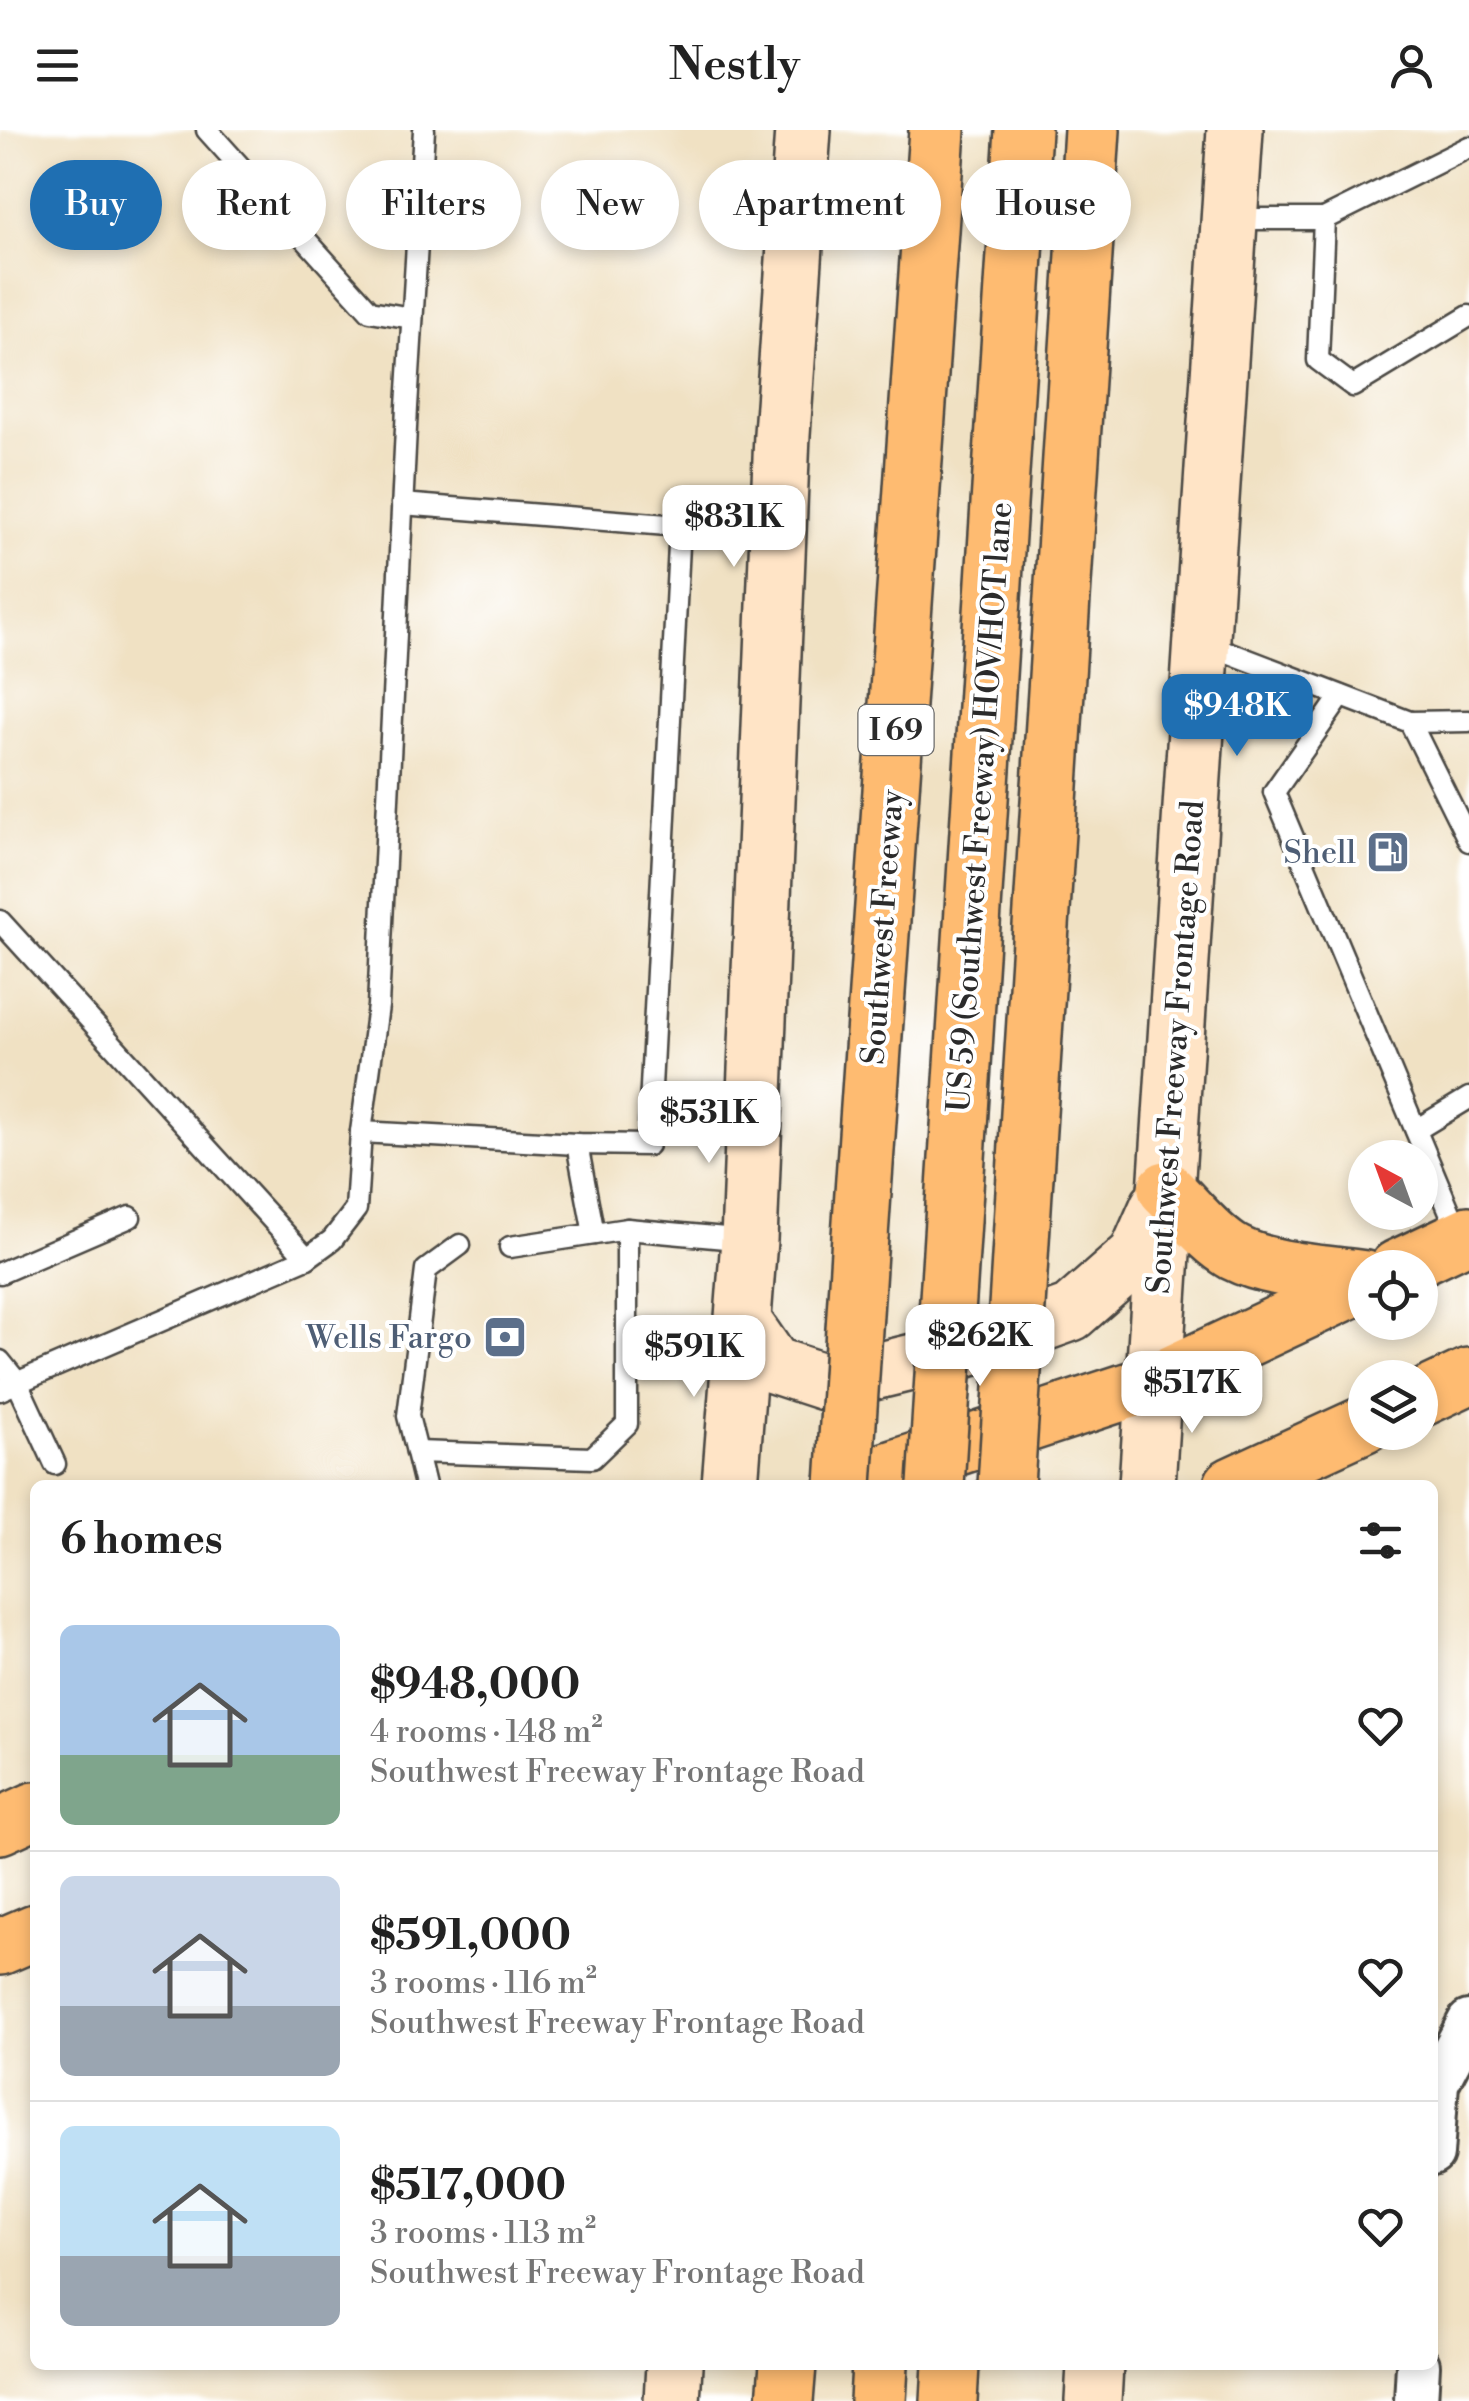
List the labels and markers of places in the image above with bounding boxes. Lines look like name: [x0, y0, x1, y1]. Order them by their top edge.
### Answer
pin: $831K: [664, 485, 804, 570]
pin: $948K: [1167, 674, 1307, 759]
fuel station icon: Shell: [1365, 829, 1411, 875]
place label: Shell: [1283, 833, 1357, 873]
pin: $531K: [639, 1081, 779, 1166]
pin: $262K: [910, 1304, 1050, 1389]
bank icon: Wells Fargo: [482, 1314, 528, 1360]
pin: $591K: [624, 1315, 764, 1400]
place label: Wells Fargo: [305, 1318, 472, 1358]
pin: $517K: [1122, 1351, 1262, 1436]

